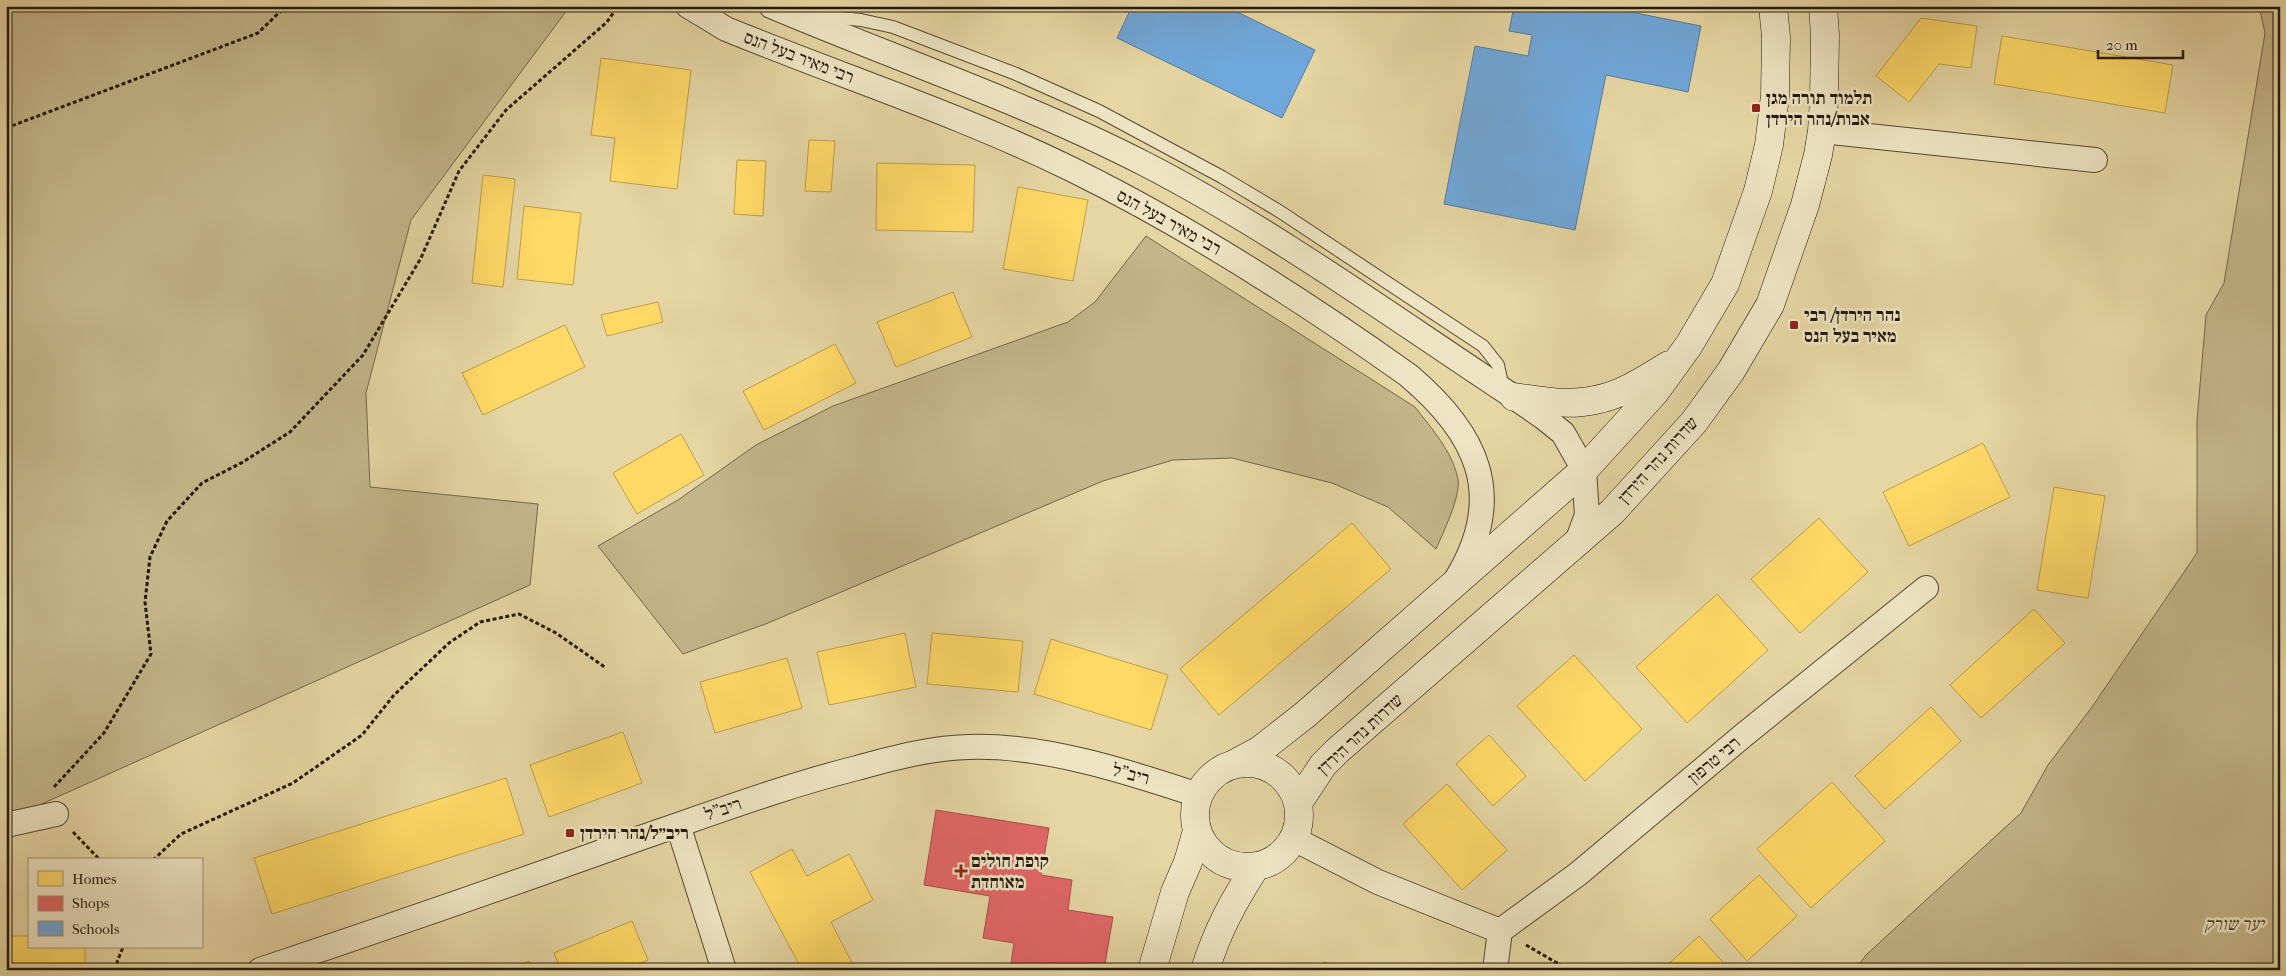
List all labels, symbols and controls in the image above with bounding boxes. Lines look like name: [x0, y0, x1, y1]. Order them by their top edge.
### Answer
street label: רבי מאיר בעל הנס: [741, 27, 857, 88]
scale bar: [2098, 28, 2184, 60]
text: 20 m: [2106, 36, 2138, 54]
place label: תלמוד תורה מגן אבות/נהר הירדן: [1766, 88, 1873, 130]
marker: תלמוד תורה מגן אבות/נהר הירדן: [1750, 102, 1762, 114]
street label: רבי מאיר בעל הנס: [1113, 185, 1225, 260]
place label: נהר הירדן/ רבי מאיר בעל הנס: [1804, 305, 1901, 347]
marker: נהר הירדן/ רבי מאיר בעל הנס: [1788, 319, 1800, 331]
street label: שדרות נהר הירדן: [1614, 413, 1703, 508]
street label: שדרות נהר הירדן: [1313, 689, 1407, 779]
street label: רבי טרפון: [1684, 732, 1745, 788]
street label: ריב"ל: [1110, 759, 1152, 790]
street label: ריב"ל: [702, 793, 745, 826]
place label: ריב״ל/נהר הירדן: [580, 823, 689, 844]
marker: ריב״ל/נהר הירדן: [564, 827, 576, 839]
place label: קופת חולים מאוחדת: [971, 851, 1049, 893]
legend: [28, 858, 202, 948]
marker: קופת חולים מאוחדת: [955, 865, 967, 877]
text: Homes: [72, 870, 117, 888]
text: Shops: [72, 894, 110, 912]
park label: יער שורק: [2204, 914, 2266, 935]
text: Schools: [72, 920, 120, 938]

